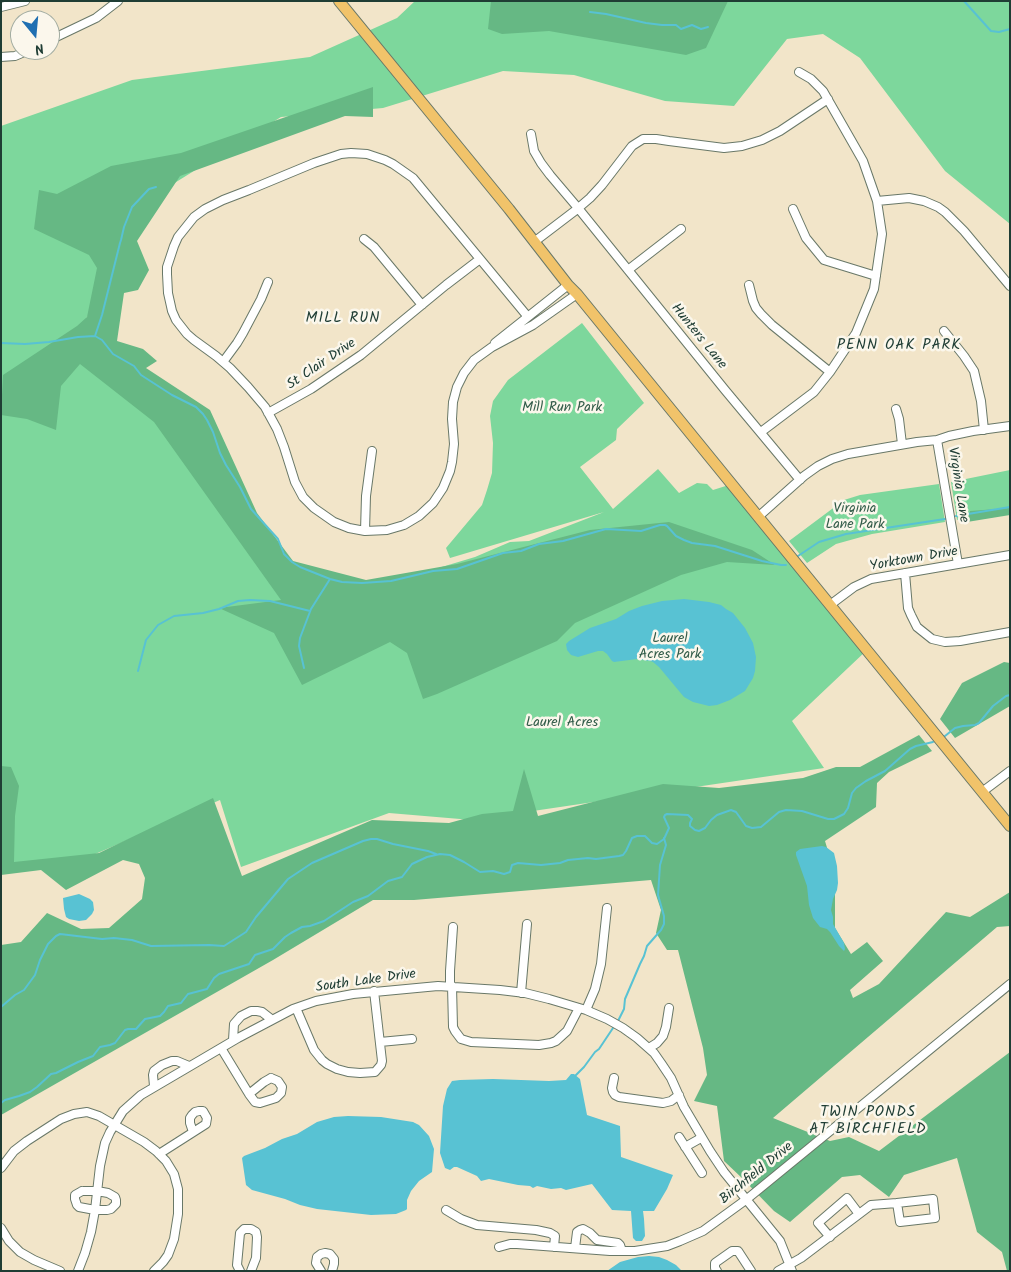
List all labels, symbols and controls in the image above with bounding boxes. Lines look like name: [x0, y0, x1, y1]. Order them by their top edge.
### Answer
north arrow: [10, 10, 60, 60]
text: N: [32, 37, 47, 60]
street label: Hunters Lane: [666, 301, 730, 373]
district label: MILL RUN: [305, 310, 381, 328]
street label: St Clair Drive: [284, 336, 360, 394]
district label: PENN OAK PARK: [835, 337, 963, 355]
park label: Mill Run Park: [522, 401, 602, 417]
street label: Virginia Lane: [943, 446, 971, 524]
park label: Virginia Lane Park: [826, 502, 884, 534]
street label: Yorktown Drive: [869, 544, 959, 576]
park label: Laurel Acres Park: [639, 632, 701, 664]
park label: Laurel Acres: [526, 716, 598, 732]
street label: South Lake Drive: [315, 967, 417, 997]
district label: TWIN PONDS AT BIRCHFIELD: [808, 1104, 928, 1139]
street label: Birchfield Drive: [717, 1139, 797, 1209]

